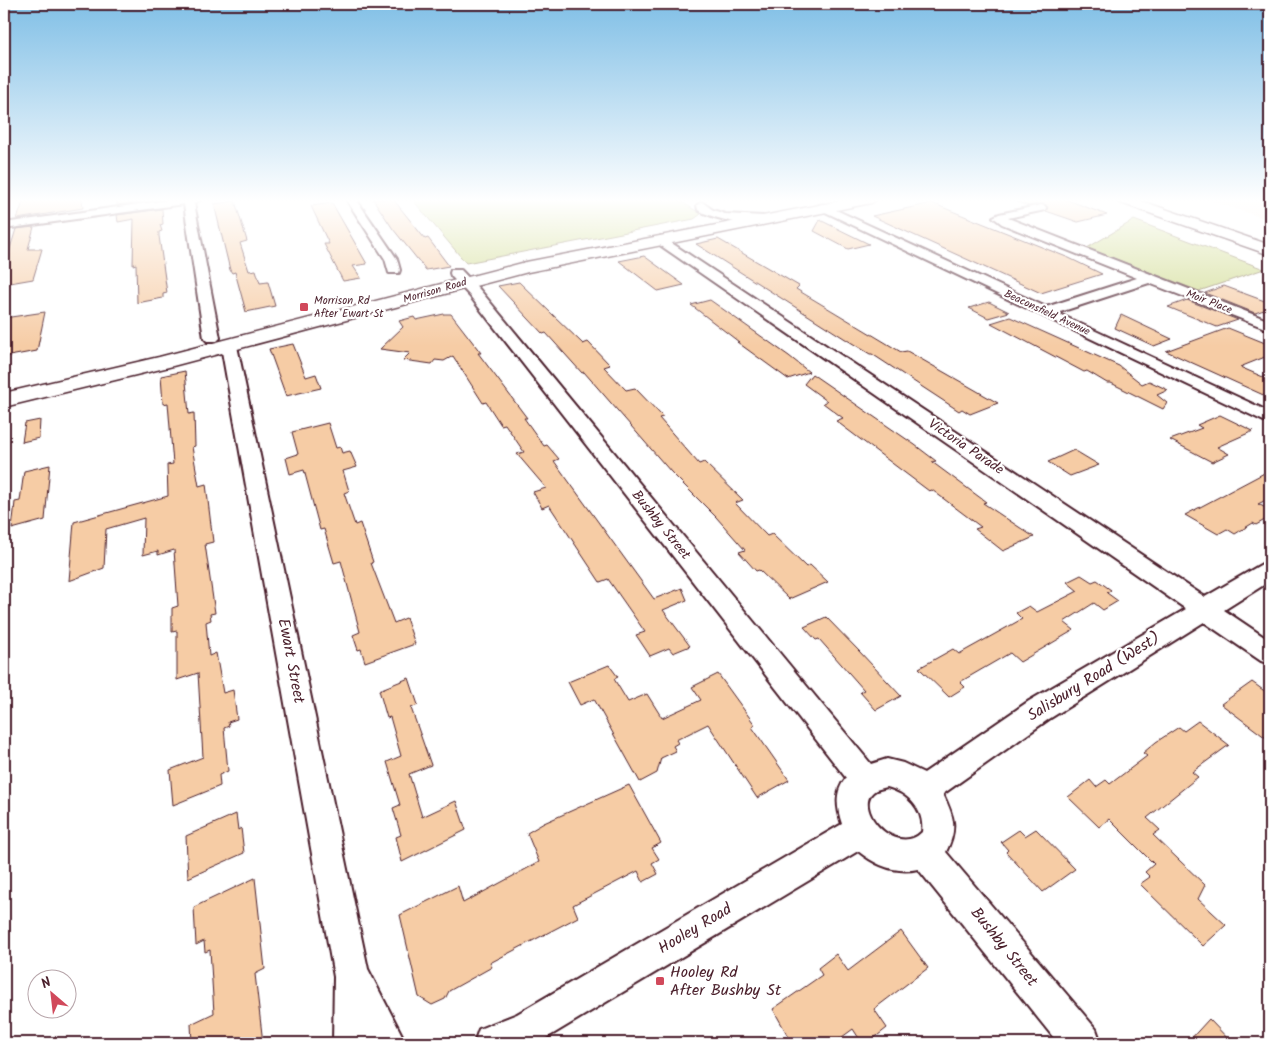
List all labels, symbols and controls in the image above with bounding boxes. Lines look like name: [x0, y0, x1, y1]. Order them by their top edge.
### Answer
street label: Morrison Road: [401, 273, 469, 309]
street label: Beaconsfield Avenue: [1001, 285, 1093, 341]
street label: Moir Place: [1183, 285, 1235, 319]
place label: Morrison Rd After Ewart St: [314, 292, 384, 323]
marker: Morrison Rd After Ewart St: [298, 301, 310, 313]
street label: Victoria Parade: [924, 413, 1009, 481]
street label: Bushby Street: [626, 485, 696, 565]
street label: Ewart Street: [271, 616, 312, 706]
street label: Salisbury Road (West): [1023, 626, 1165, 728]
street label: Hooley Road: [653, 897, 738, 961]
street label: Bushby Street: [964, 902, 1044, 993]
place label: Hooley Rd After Bushby St: [670, 960, 782, 1003]
north arrow: [28, 970, 78, 1020]
text: N: [37, 972, 56, 995]
marker: Hooley Rd After Bushby St: [654, 975, 666, 987]

